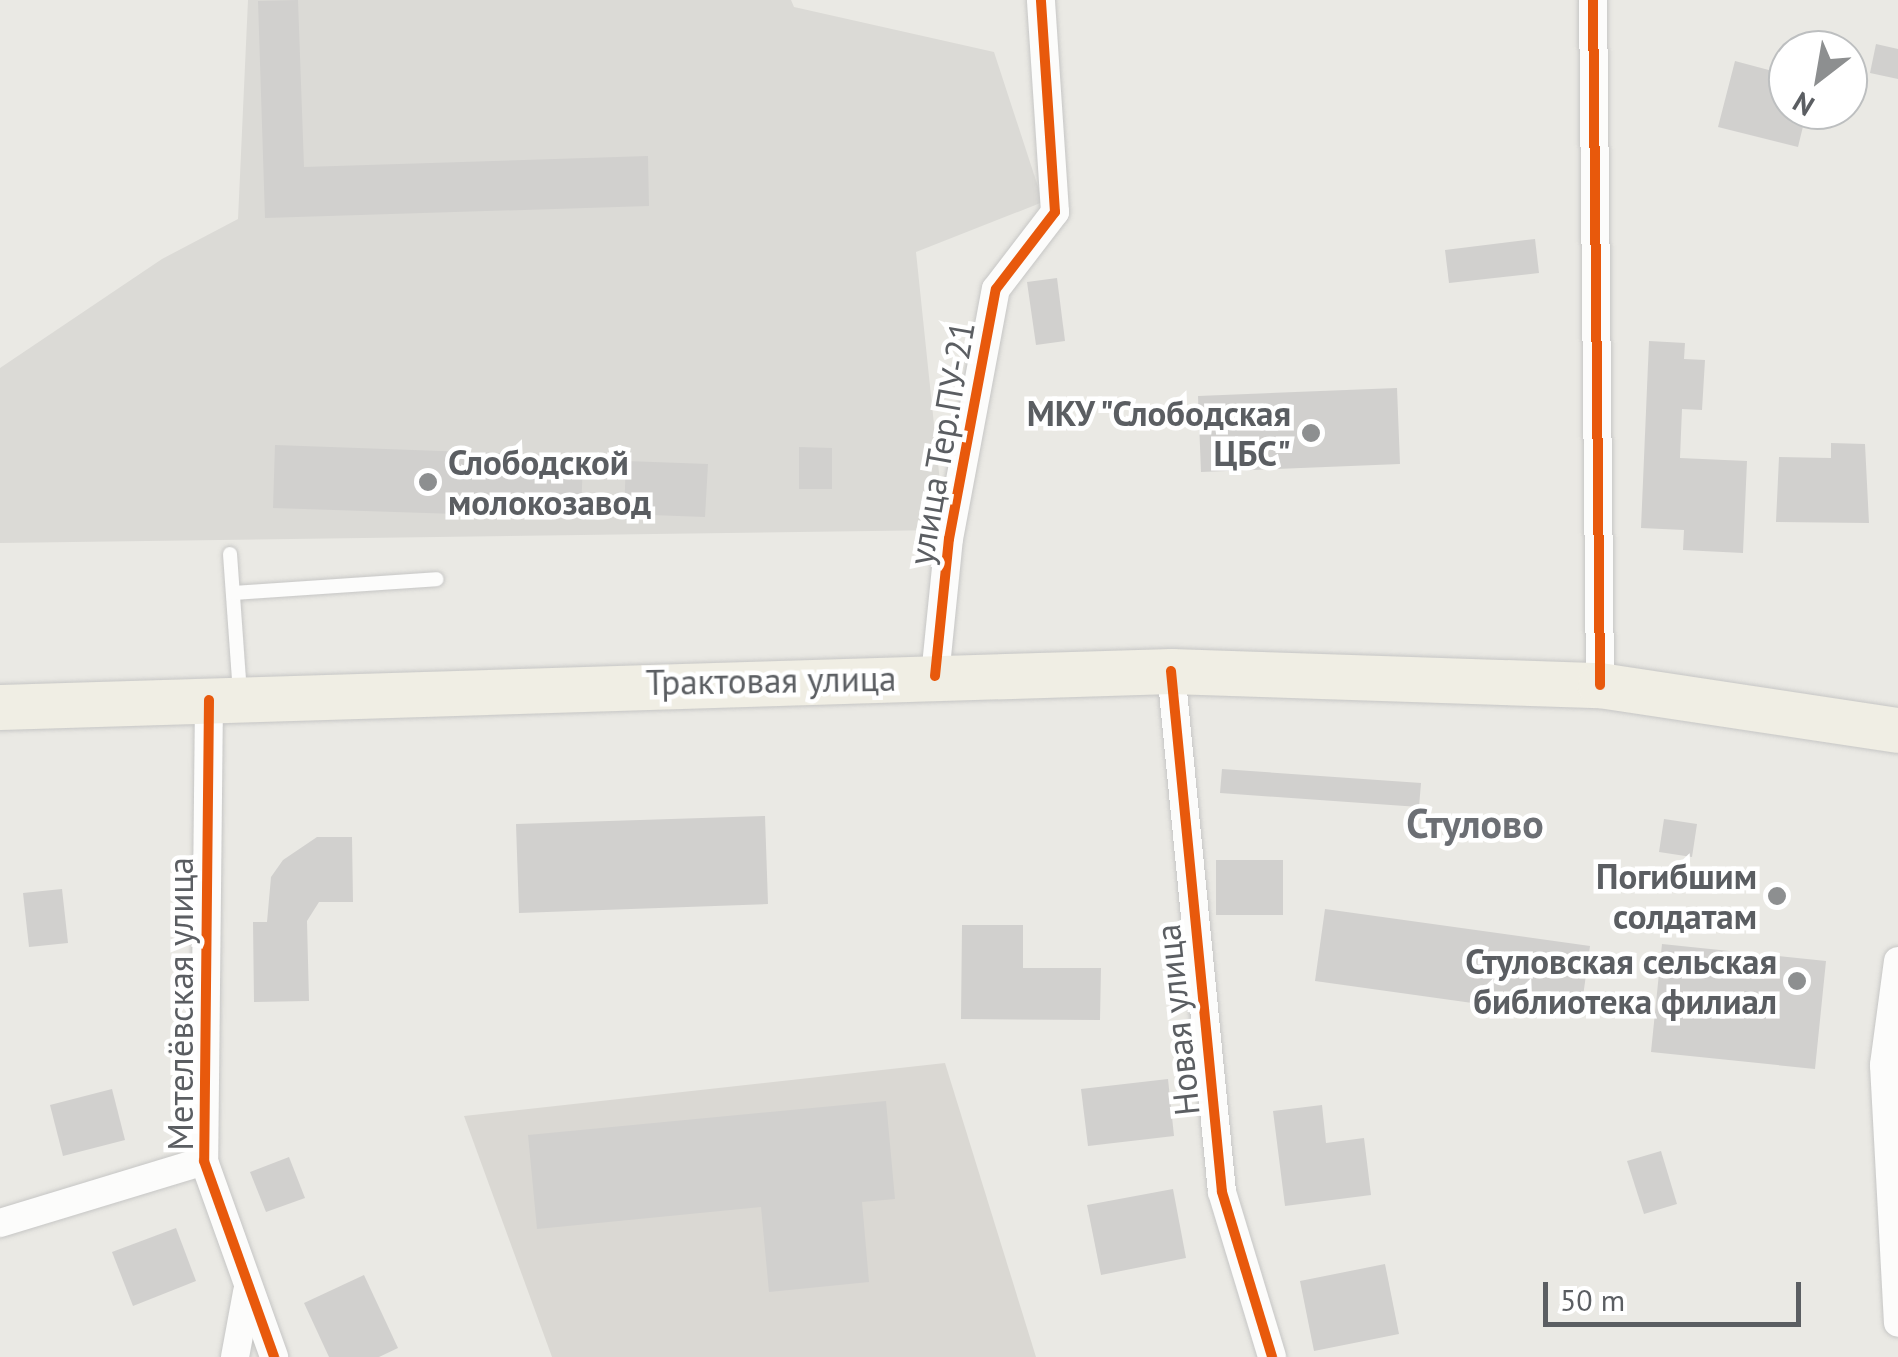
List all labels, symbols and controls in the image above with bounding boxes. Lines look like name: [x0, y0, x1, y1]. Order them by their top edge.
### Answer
north arrow: [1768, 30, 1868, 130]
text: N: [1786, 84, 1821, 125]
street label: улица Тер.ПУ-21: [899, 317, 983, 569]
place label: МКУ "Слободская ЦБС": [1023, 392, 1291, 474]
marker: МКУ "Слободская ЦБС": [1300, 422, 1322, 444]
place label: Слободской молокозавод: [448, 441, 651, 523]
marker: Слободской молокозавод: [417, 471, 439, 493]
street label: Трактовая улица: [645, 657, 897, 703]
district label: Стулово: [1406, 799, 1544, 847]
place label: Погибшим солдатам: [1596, 855, 1757, 937]
street label: Метелёвская улица: [159, 857, 201, 1151]
marker: Погибшим солдатам: [1766, 885, 1788, 907]
street label: Новая улица: [1146, 922, 1208, 1118]
place label: Стуловская сельская библиотека филиал: [1465, 940, 1777, 1022]
marker: Стуловская сельская библиотека филиал: [1786, 970, 1808, 992]
scale bar: [1548, 1262, 1806, 1324]
text: 50 m: [1560, 1280, 1625, 1319]

